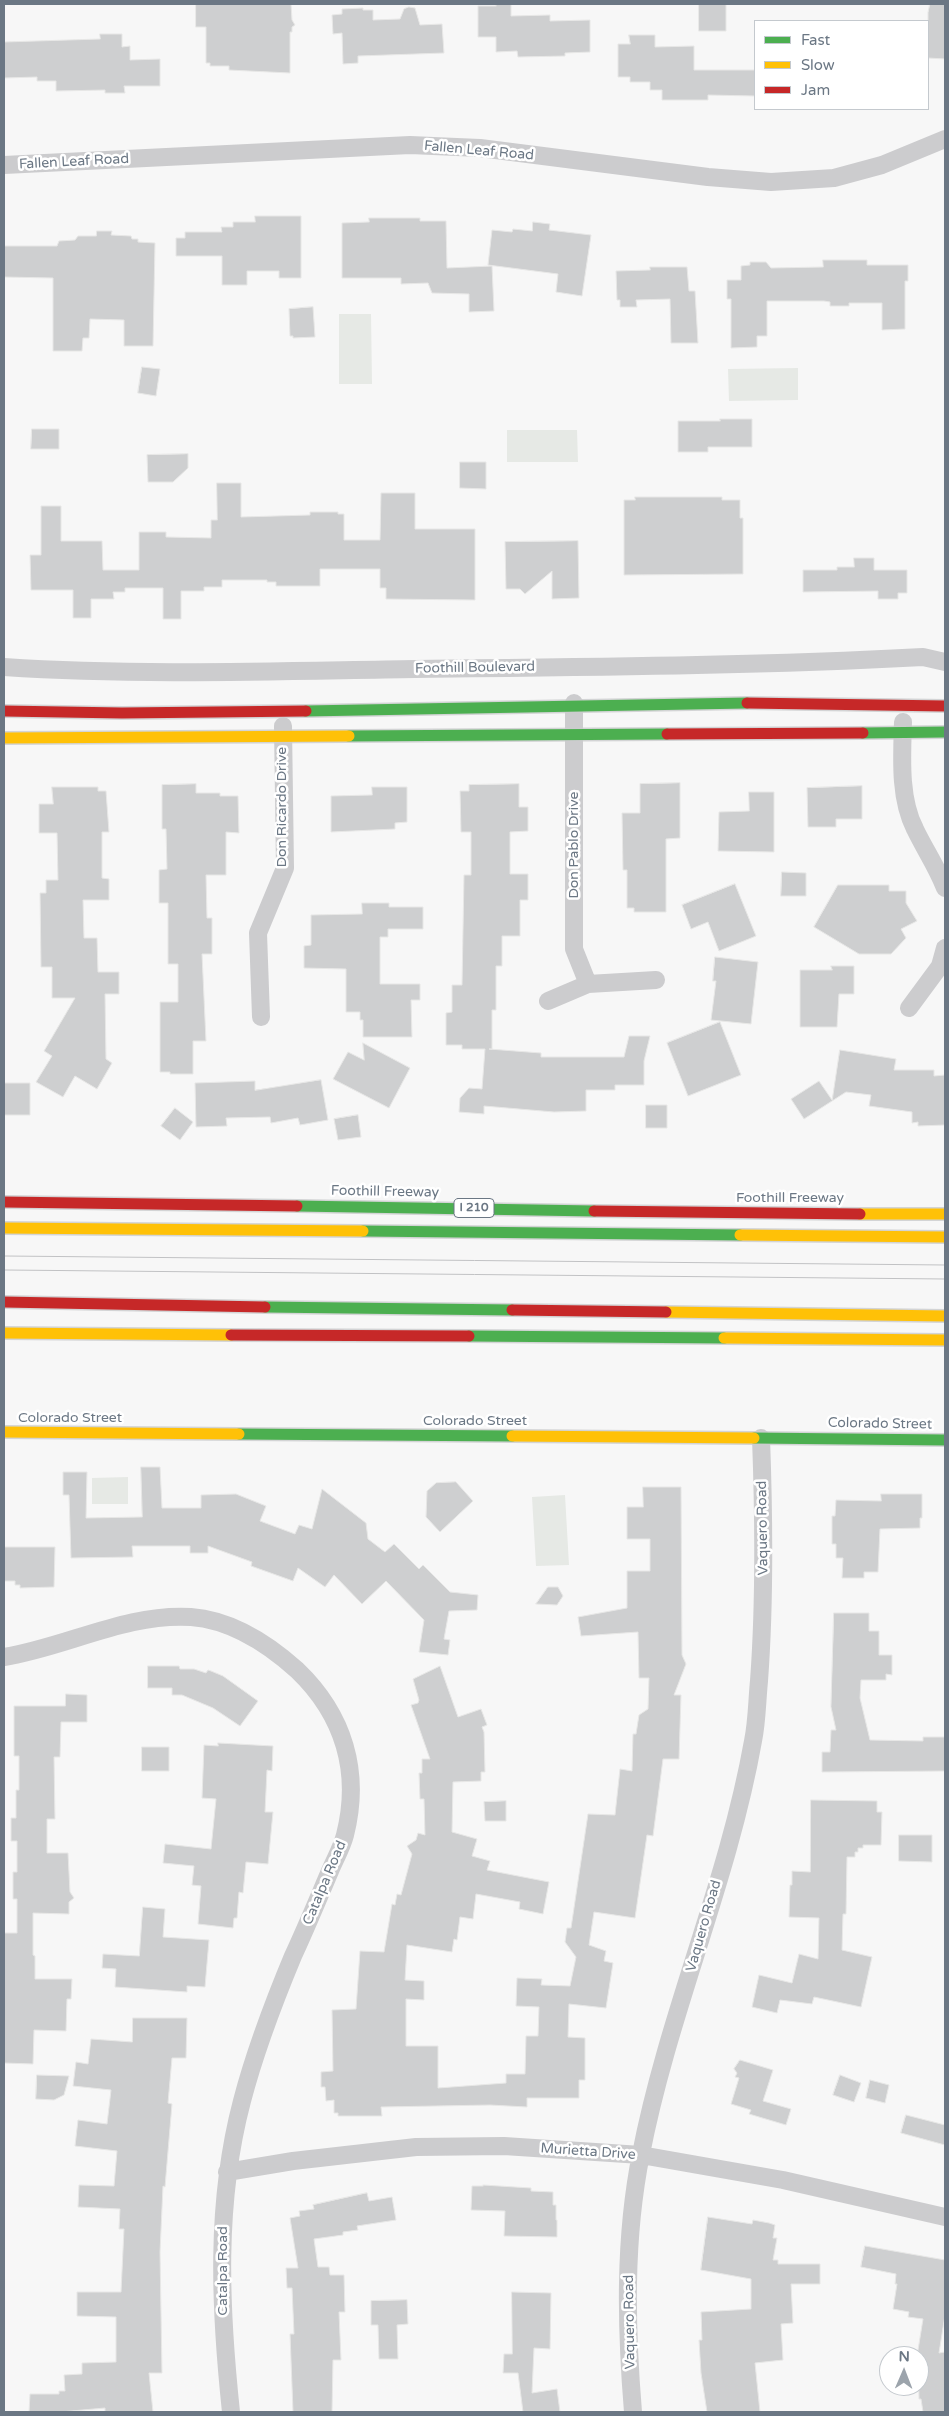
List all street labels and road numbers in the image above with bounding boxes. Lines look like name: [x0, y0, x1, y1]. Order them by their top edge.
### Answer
street label: Fallen Leaf Road: [423, 138, 535, 164]
street label: Fallen Leaf Road: [19, 151, 129, 173]
street label: Foothill Boulevard: [415, 659, 535, 677]
street label: Don Ricardo Drive: [274, 747, 290, 867]
street label: Don Pablo Drive: [566, 792, 582, 898]
street label: Foothill Freeway: [331, 1183, 439, 1201]
street label: Foothill Freeway: [736, 1190, 844, 1206]
road number: I 210: [454, 1198, 494, 1218]
street label: Colorado Street: [18, 1410, 122, 1426]
street label: Colorado Street: [423, 1413, 527, 1429]
street label: Colorado Street: [828, 1415, 932, 1433]
street label: Vaquero Road: [754, 1481, 772, 1575]
street label: Catalpa Road: [300, 1838, 350, 1928]
street label: Vaquero Road: [683, 1878, 725, 1974]
street label: Murietta Drive: [540, 2140, 636, 2164]
street label: Catalpa Road: [215, 2226, 231, 2316]
street label: Vaquero Road: [621, 2275, 639, 2369]

